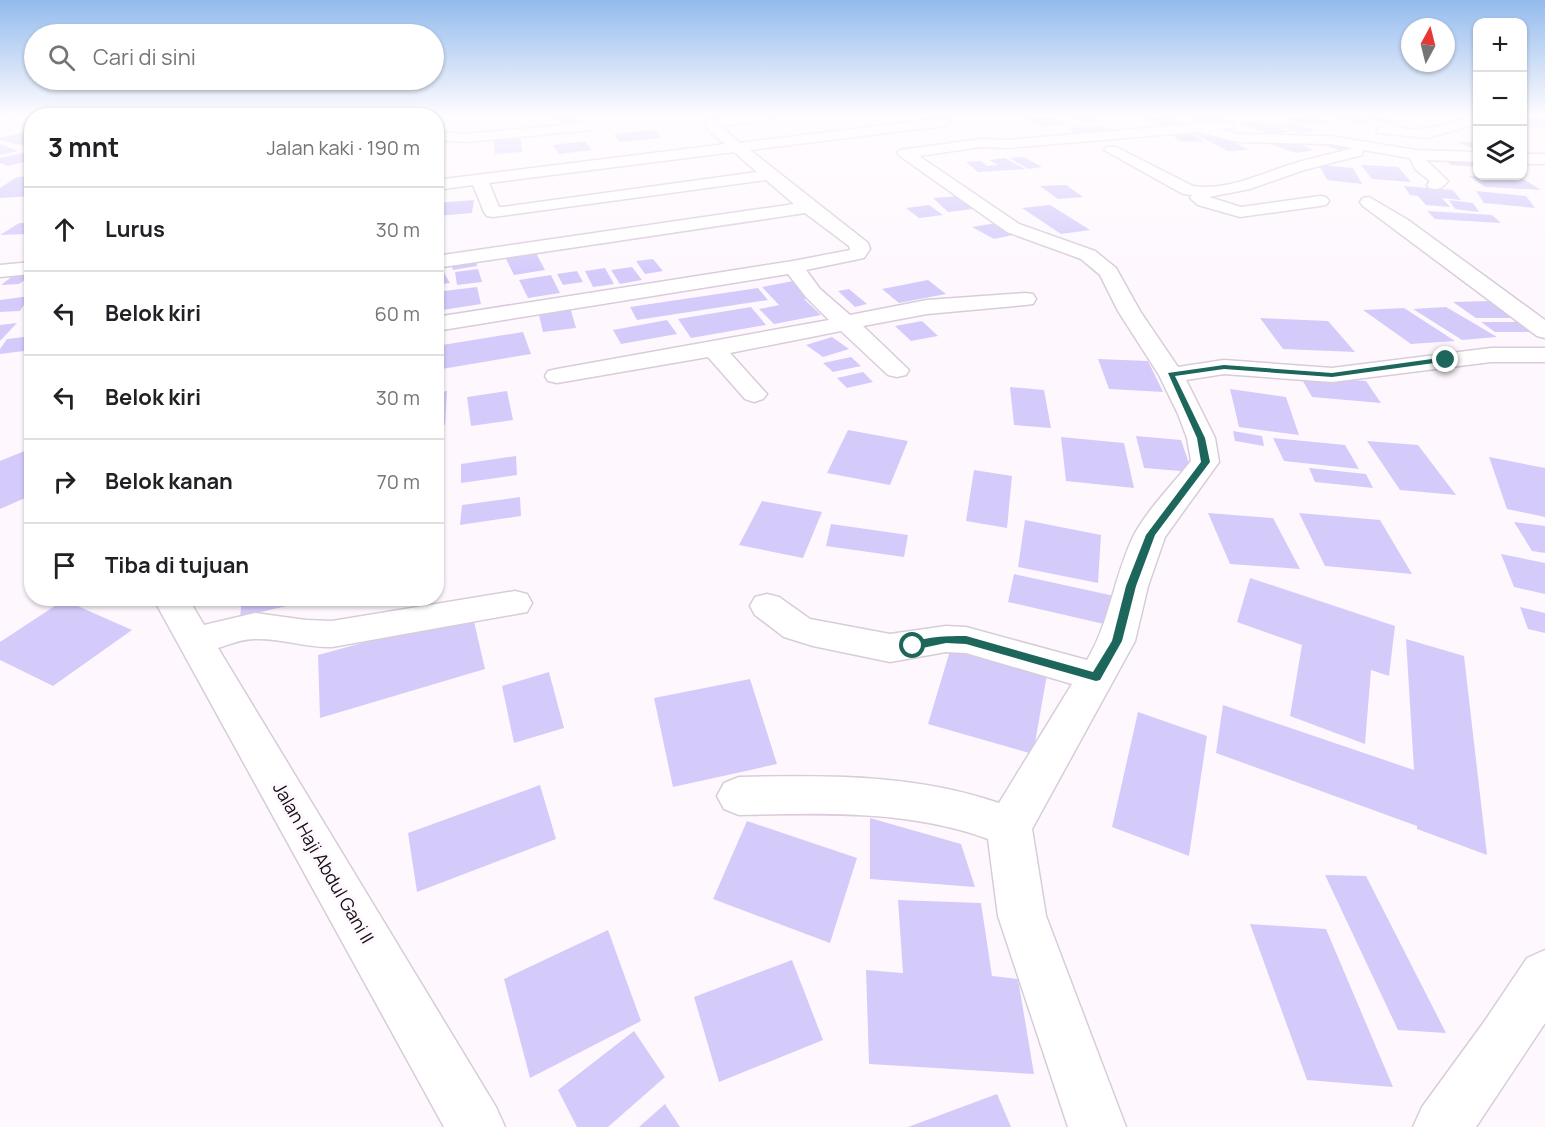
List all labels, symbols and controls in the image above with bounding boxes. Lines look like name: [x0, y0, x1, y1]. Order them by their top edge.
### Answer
north arrow: [1401, 18, 1455, 72]
map controls: [1473, 18, 1527, 180]
button: +: [1473, 18, 1527, 72]
search box: [24, 24, 444, 90]
icon: search: [45, 41, 78, 74]
text: Cari di sini: [93, 42, 196, 72]
button: −: [1473, 72, 1527, 126]
button: layers: [1473, 126, 1527, 180]
text: 3 mnt: [48, 129, 119, 165]
text: Jalan kaki · 190 m: [266, 134, 420, 161]
icon: ahead: [48, 213, 81, 246]
text: Lurus: [105, 214, 165, 244]
text: 30 m: [376, 216, 420, 243]
icon: left: [48, 297, 81, 330]
text: Belok kiri: [105, 298, 201, 328]
text: 60 m: [374, 300, 420, 327]
route end: [1432, 346, 1458, 372]
icon: left: [48, 381, 81, 414]
text: Belok kiri: [105, 382, 201, 412]
text: 30 m: [376, 384, 420, 411]
icon: right: [48, 465, 81, 498]
text: Belok kanan: [105, 466, 233, 496]
text: 70 m: [377, 468, 420, 495]
icon: arrive: [48, 549, 81, 582]
text: Tiba di tujuan: [105, 550, 249, 580]
route start: [899, 632, 925, 658]
street label: Jalan Haji Abdul Gani II: [268, 778, 380, 947]

